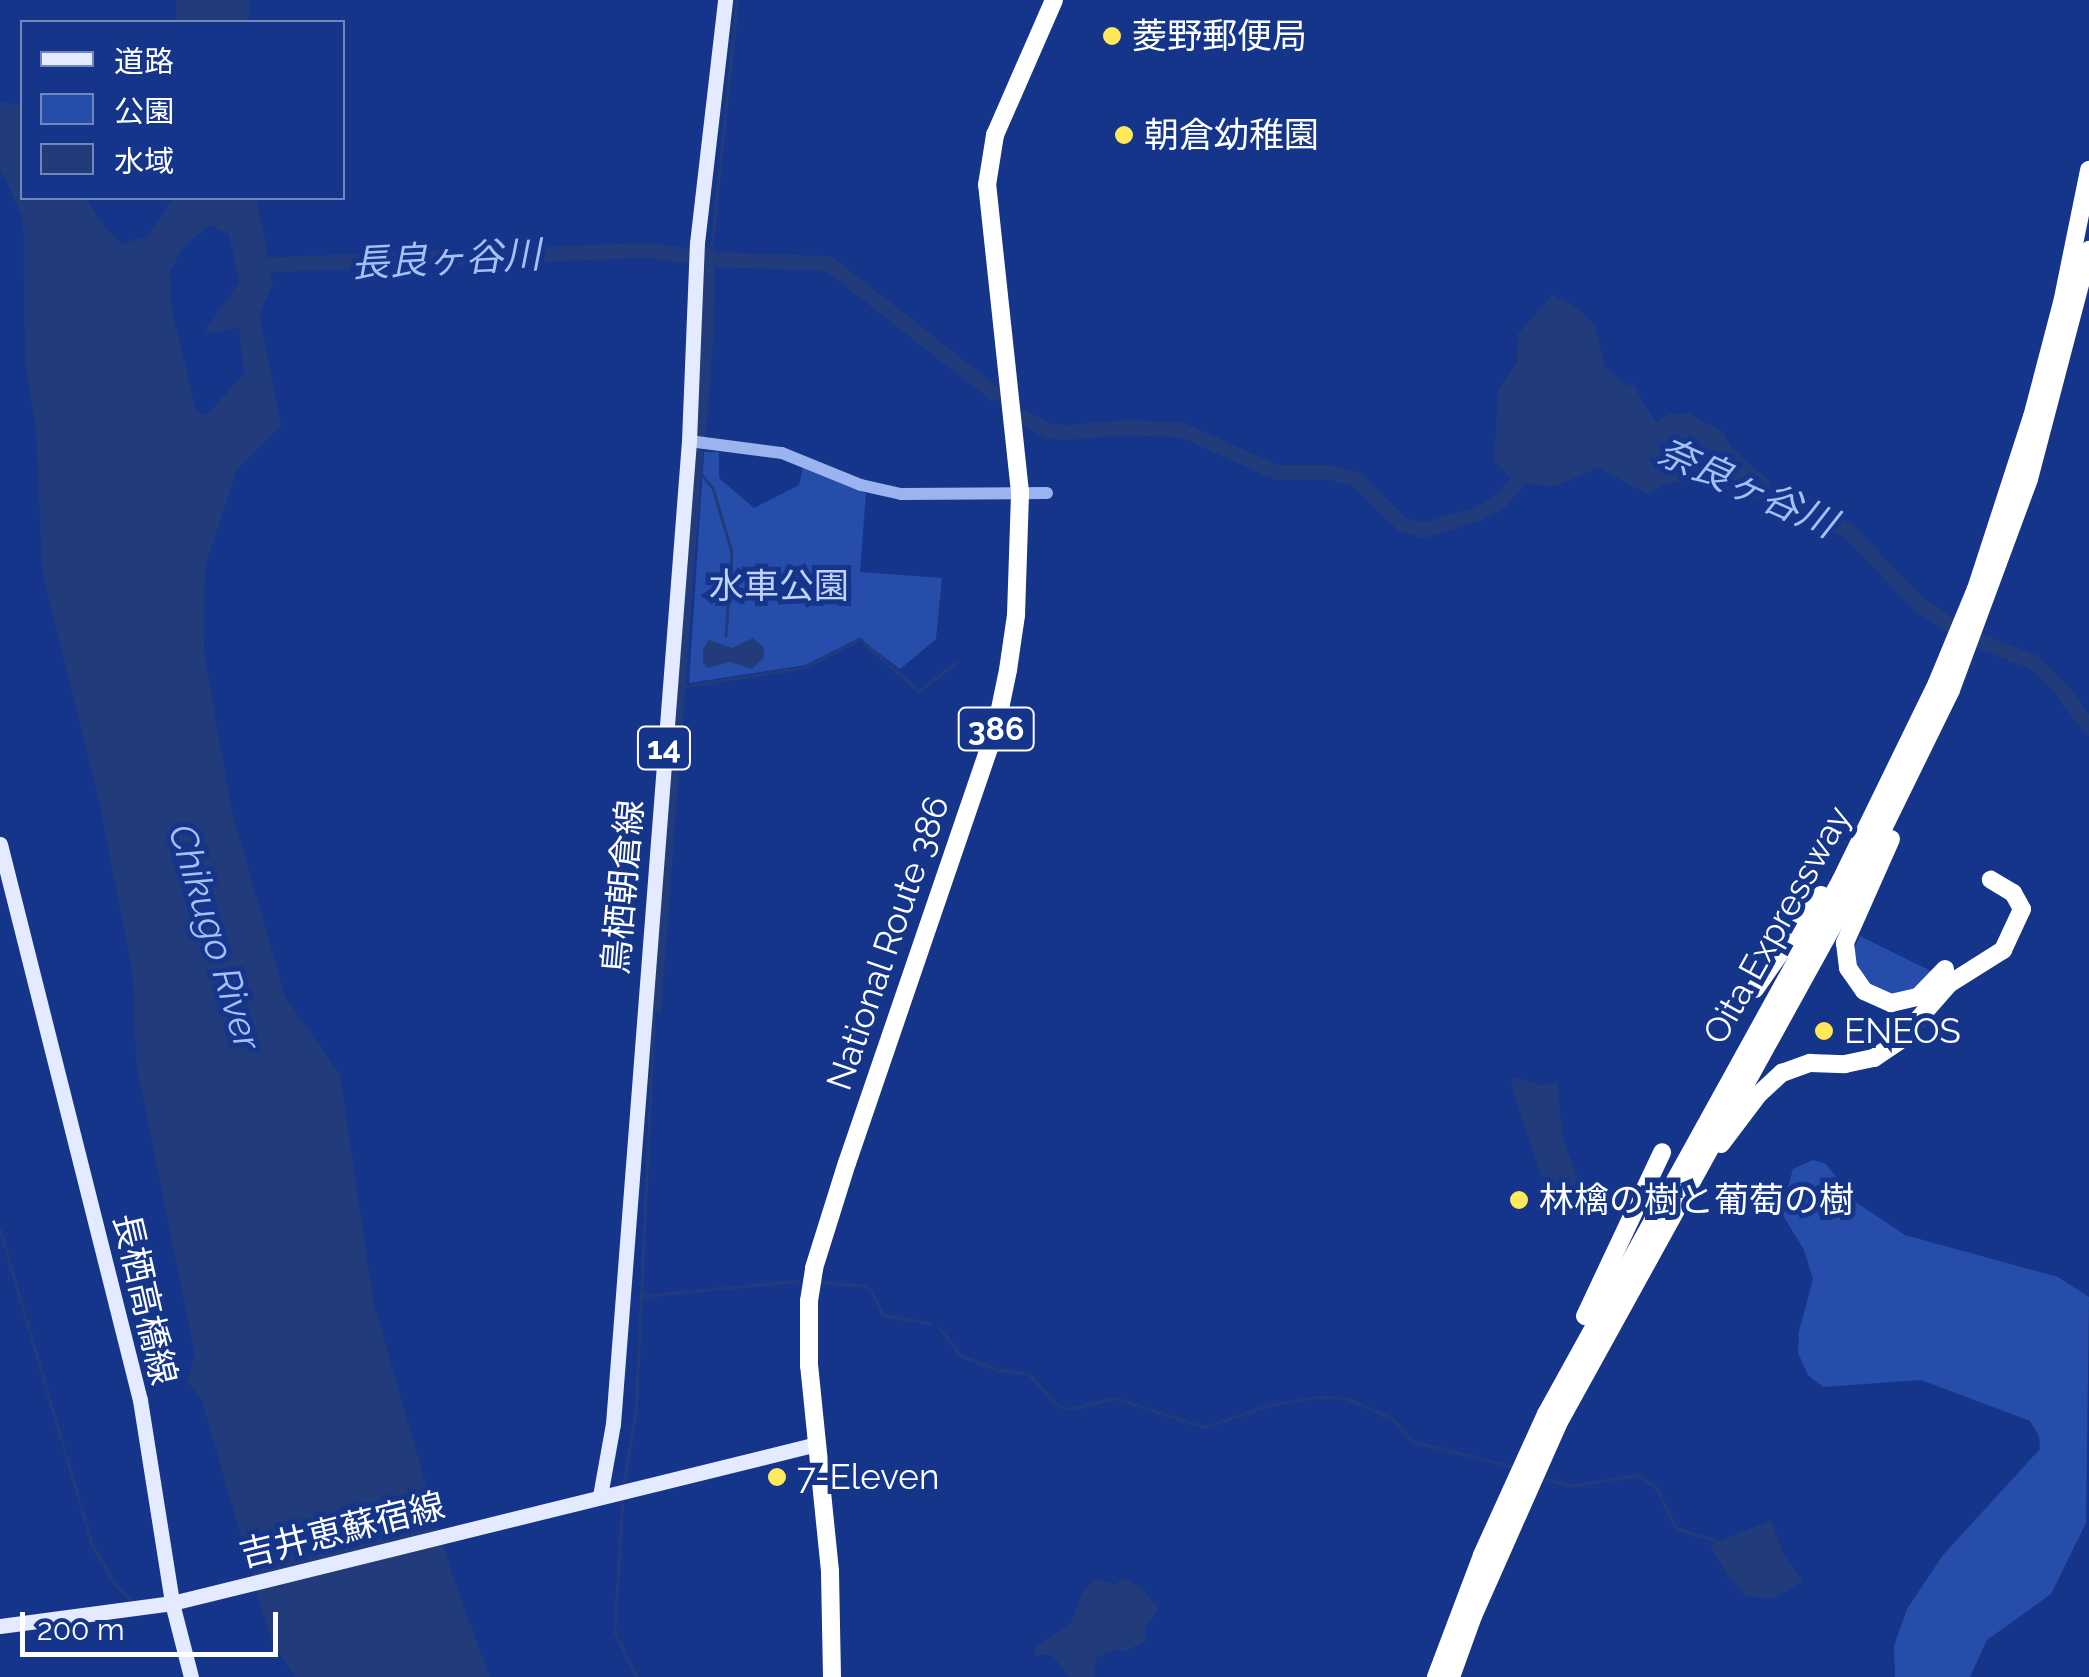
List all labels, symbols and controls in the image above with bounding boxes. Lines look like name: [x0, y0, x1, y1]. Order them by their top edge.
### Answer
place label: 菱野郵便局: [1132, 15, 1307, 57]
legend: [20, 20, 345, 200]
marker: 菱野郵便局: [1101, 25, 1123, 47]
text: 道路: [114, 44, 174, 79]
text: 公園: [114, 94, 174, 129]
place label: 朝倉幼稚園: [1144, 114, 1319, 156]
marker: 朝倉幼稚園: [1113, 124, 1135, 146]
text: 水域: [114, 144, 174, 179]
water label: 長良ヶ谷川: [350, 231, 542, 287]
water label: 奈良ヶ谷川: [1651, 428, 1843, 546]
park label: 水車公園: [709, 565, 849, 607]
road number: 386: [956, 702, 1036, 756]
road number: 14: [636, 721, 692, 775]
street label: National Route 386: [818, 790, 958, 1096]
street label: 鳥栖朝倉線: [594, 798, 652, 976]
street label: Oita Expressway: [1694, 799, 1860, 1051]
water label: Chikugo River: [159, 819, 271, 1055]
place label: ENEOS: [1844, 1010, 1961, 1052]
marker: ENEOS: [1813, 1020, 1835, 1042]
place label: 林檎の樹と葡萄の樹: [1539, 1179, 1854, 1221]
marker: 林檎の樹と葡萄の樹: [1508, 1189, 1530, 1211]
street label: 長栖高橋線: [105, 1209, 185, 1389]
place label: 7-Eleven: [797, 1456, 939, 1498]
marker: 7-Eleven: [766, 1466, 788, 1488]
street label: 吉井恵蘇宿線: [235, 1484, 449, 1576]
scale bar: [25, 1592, 282, 1654]
text: 200 m: [37, 1612, 125, 1647]

